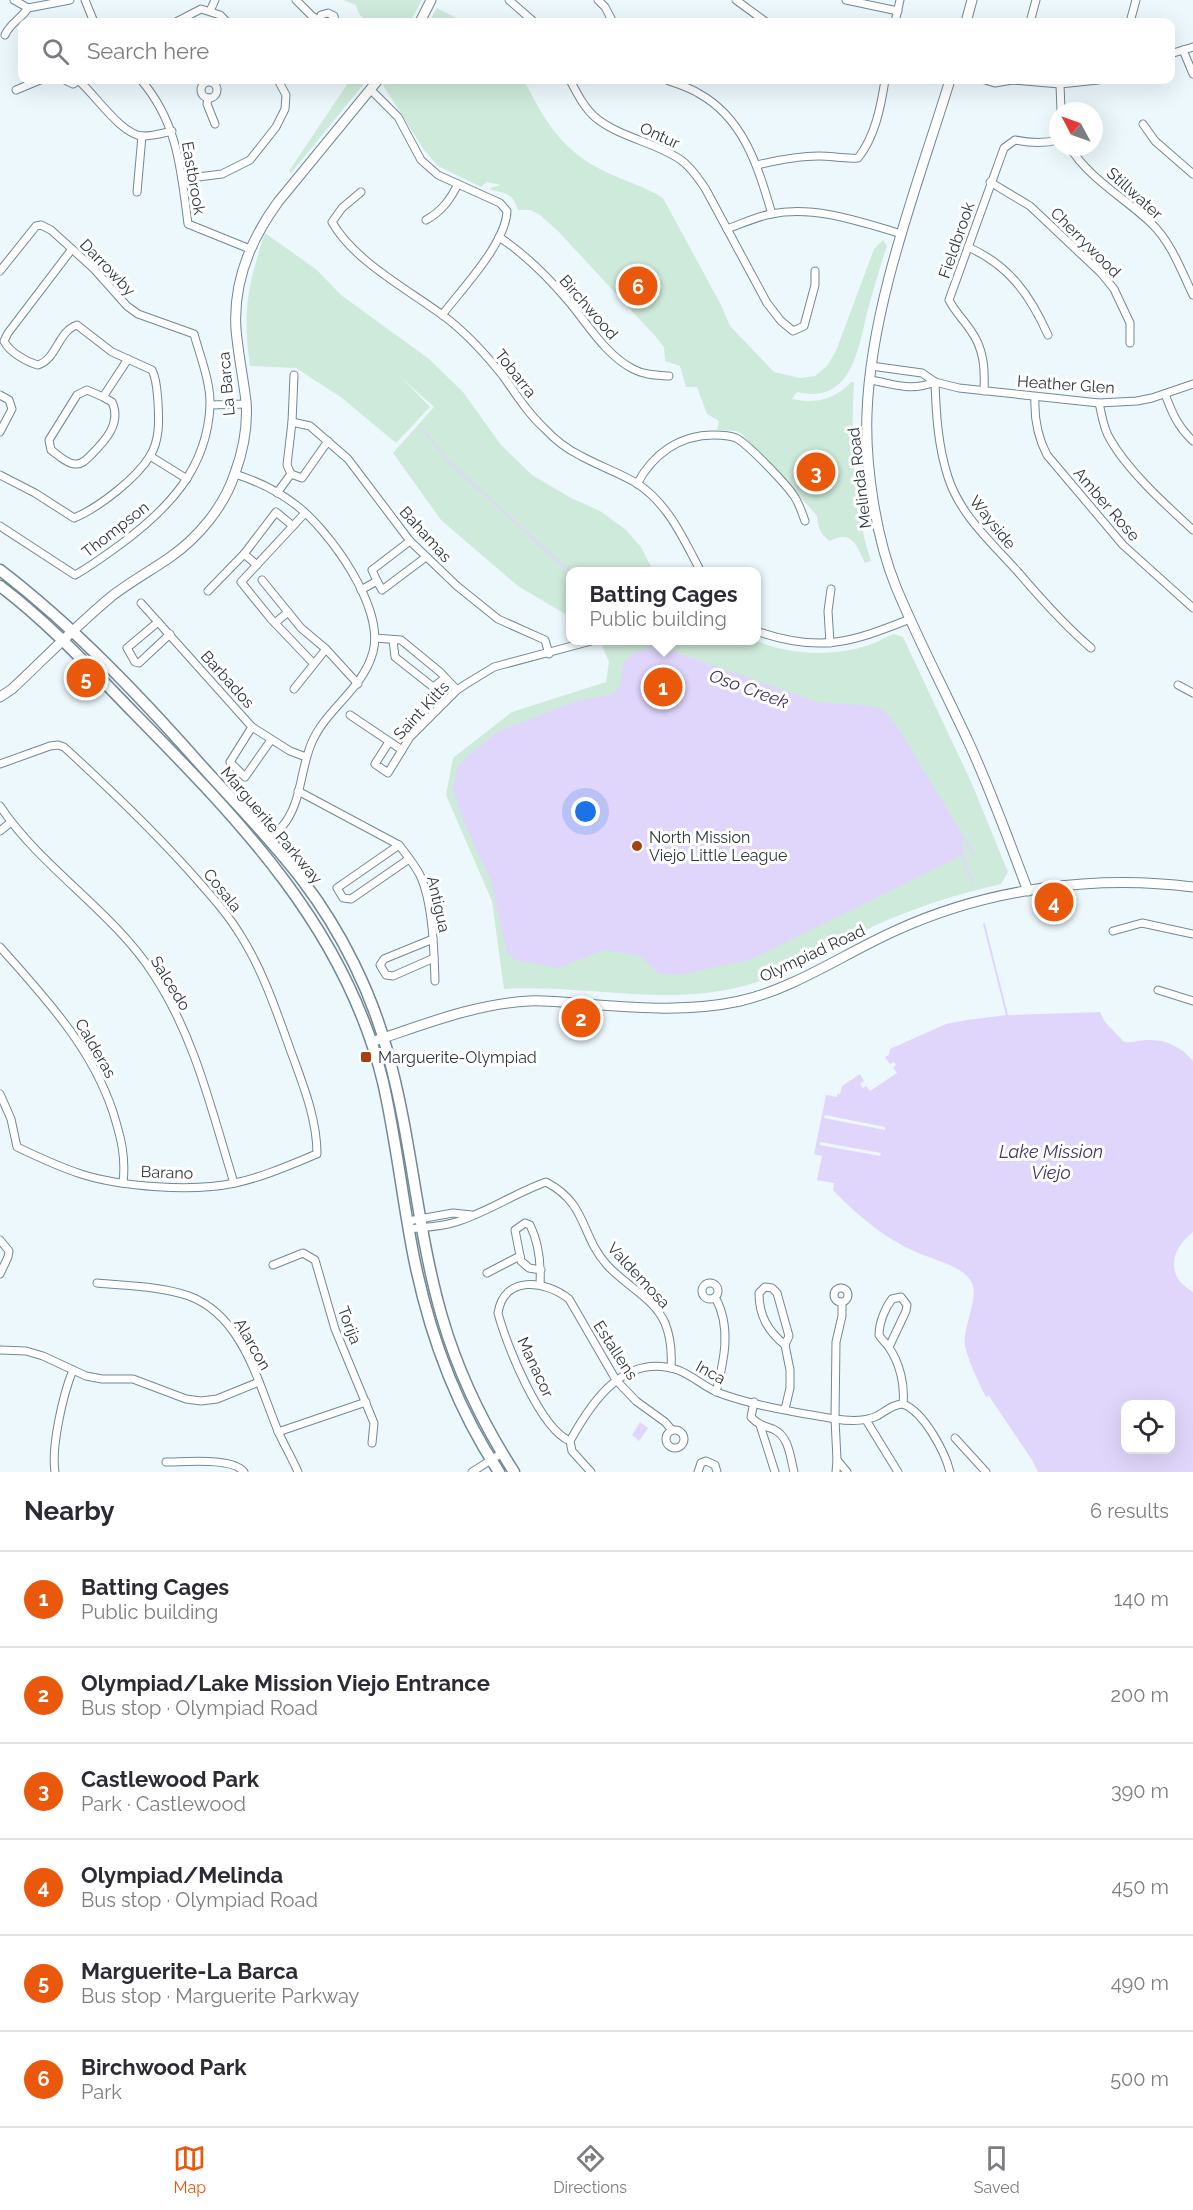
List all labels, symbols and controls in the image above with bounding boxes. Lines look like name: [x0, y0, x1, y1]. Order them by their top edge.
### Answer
search box: [18, 18, 1175, 84]
icon: search: [39, 35, 72, 68]
text: Search here: [87, 38, 209, 64]
north arrow: [1049, 102, 1103, 156]
street label: Ontur: [637, 118, 683, 153]
street label: Eastbrook: [178, 140, 209, 217]
street label: Stillwater: [1103, 163, 1167, 224]
street label: Fieldbrook: [935, 199, 979, 281]
street label: Cherrywood: [1047, 203, 1125, 281]
street label: Darrowby: [76, 235, 140, 300]
pin: 6: [618, 264, 658, 308]
street label: Birchwood: [555, 271, 622, 343]
street label: Tobarra: [491, 345, 540, 401]
street label: La Barca: [214, 351, 239, 417]
street label: Heather Glen: [1017, 372, 1115, 397]
street label: Melinda Road: [844, 426, 875, 530]
pin: 3: [796, 450, 836, 494]
street label: Amber Rose: [1070, 464, 1144, 545]
street label: Wayside: [965, 492, 1020, 553]
street label: Thompson: [78, 497, 153, 561]
street label: Bahamas: [396, 502, 456, 566]
popup: [566, 567, 761, 645]
text: Batting Cages: [589, 581, 738, 607]
text: Public building: [589, 607, 727, 631]
street label: Barbados: [197, 647, 259, 712]
pin: 5: [66, 656, 106, 700]
pin: 1: [644, 664, 682, 710]
water label: Oso Creek: [707, 664, 792, 713]
street label: Saint Kitts: [390, 677, 453, 743]
street label: Marguerite Parkway: [217, 763, 326, 888]
your location: [571, 797, 600, 826]
place label: North Mission Viejo Little League: [649, 828, 787, 865]
marker: North Mission Viejo Little League: [630, 839, 644, 853]
street label: Cosala: [199, 865, 246, 916]
street label: Antigua: [423, 874, 454, 934]
pin: 4: [1034, 880, 1074, 924]
street label: Olympiad Road: [757, 921, 868, 986]
street label: Salcedo: [147, 953, 195, 1014]
pin: 2: [562, 996, 600, 1040]
street label: Calderas: [71, 1015, 120, 1082]
place label: Marguerite-Olympiad: [378, 1048, 537, 1067]
marker: Marguerite-Olympiad: [359, 1050, 373, 1064]
water label: Lake Mission Viejo: [999, 1141, 1103, 1183]
street label: Barano: [140, 1162, 194, 1183]
street label: Valdemosa: [603, 1238, 674, 1312]
street label: Torija: [334, 1304, 365, 1347]
street label: Alarcon: [230, 1315, 275, 1374]
street label: Estallens: [589, 1317, 642, 1384]
street label: Manacor: [513, 1334, 558, 1401]
street label: Inca: [693, 1357, 729, 1388]
map controls: [1121, 1400, 1175, 1454]
button: locate: [1121, 1400, 1175, 1454]
text: Nearby: [24, 1496, 114, 1526]
text: 6 results: [1090, 1499, 1169, 1523]
text: Batting Cages: [81, 1574, 229, 1600]
text: 1: [39, 1587, 48, 1611]
text: 140 m: [1114, 1587, 1169, 1611]
text: Public building: [81, 1600, 218, 1624]
text: Olympiad/Lake Mission Viejo Entrance: [81, 1670, 490, 1696]
text: 2: [38, 1683, 49, 1707]
text: 200 m: [1111, 1683, 1169, 1707]
text: Bus stop · Olympiad Road: [81, 1696, 318, 1720]
text: Castlewood Park: [81, 1766, 259, 1792]
text: 3: [38, 1779, 49, 1803]
text: 390 m: [1111, 1779, 1169, 1803]
text: Park · Castlewood: [81, 1792, 246, 1816]
text: Olympiad/Melinda: [81, 1862, 283, 1888]
text: 4: [38, 1875, 49, 1899]
text: 450 m: [1111, 1875, 1169, 1899]
text: Bus stop · Olympiad Road: [81, 1888, 318, 1912]
text: Marguerite-La Barca: [81, 1958, 298, 1984]
text: 5: [38, 1971, 49, 1995]
text: 490 m: [1111, 1971, 1169, 1995]
text: Bus stop · Marguerite Parkway: [81, 1984, 359, 2008]
text: Birchwood Park: [81, 2054, 247, 2080]
text: 6: [37, 2067, 50, 2091]
text: 500 m: [1110, 2067, 1169, 2091]
text: Park: [81, 2080, 122, 2104]
tab: Map: [173, 2142, 206, 2197]
tab: Directions: [553, 2142, 627, 2197]
tab: Saved: [974, 2142, 1020, 2197]

